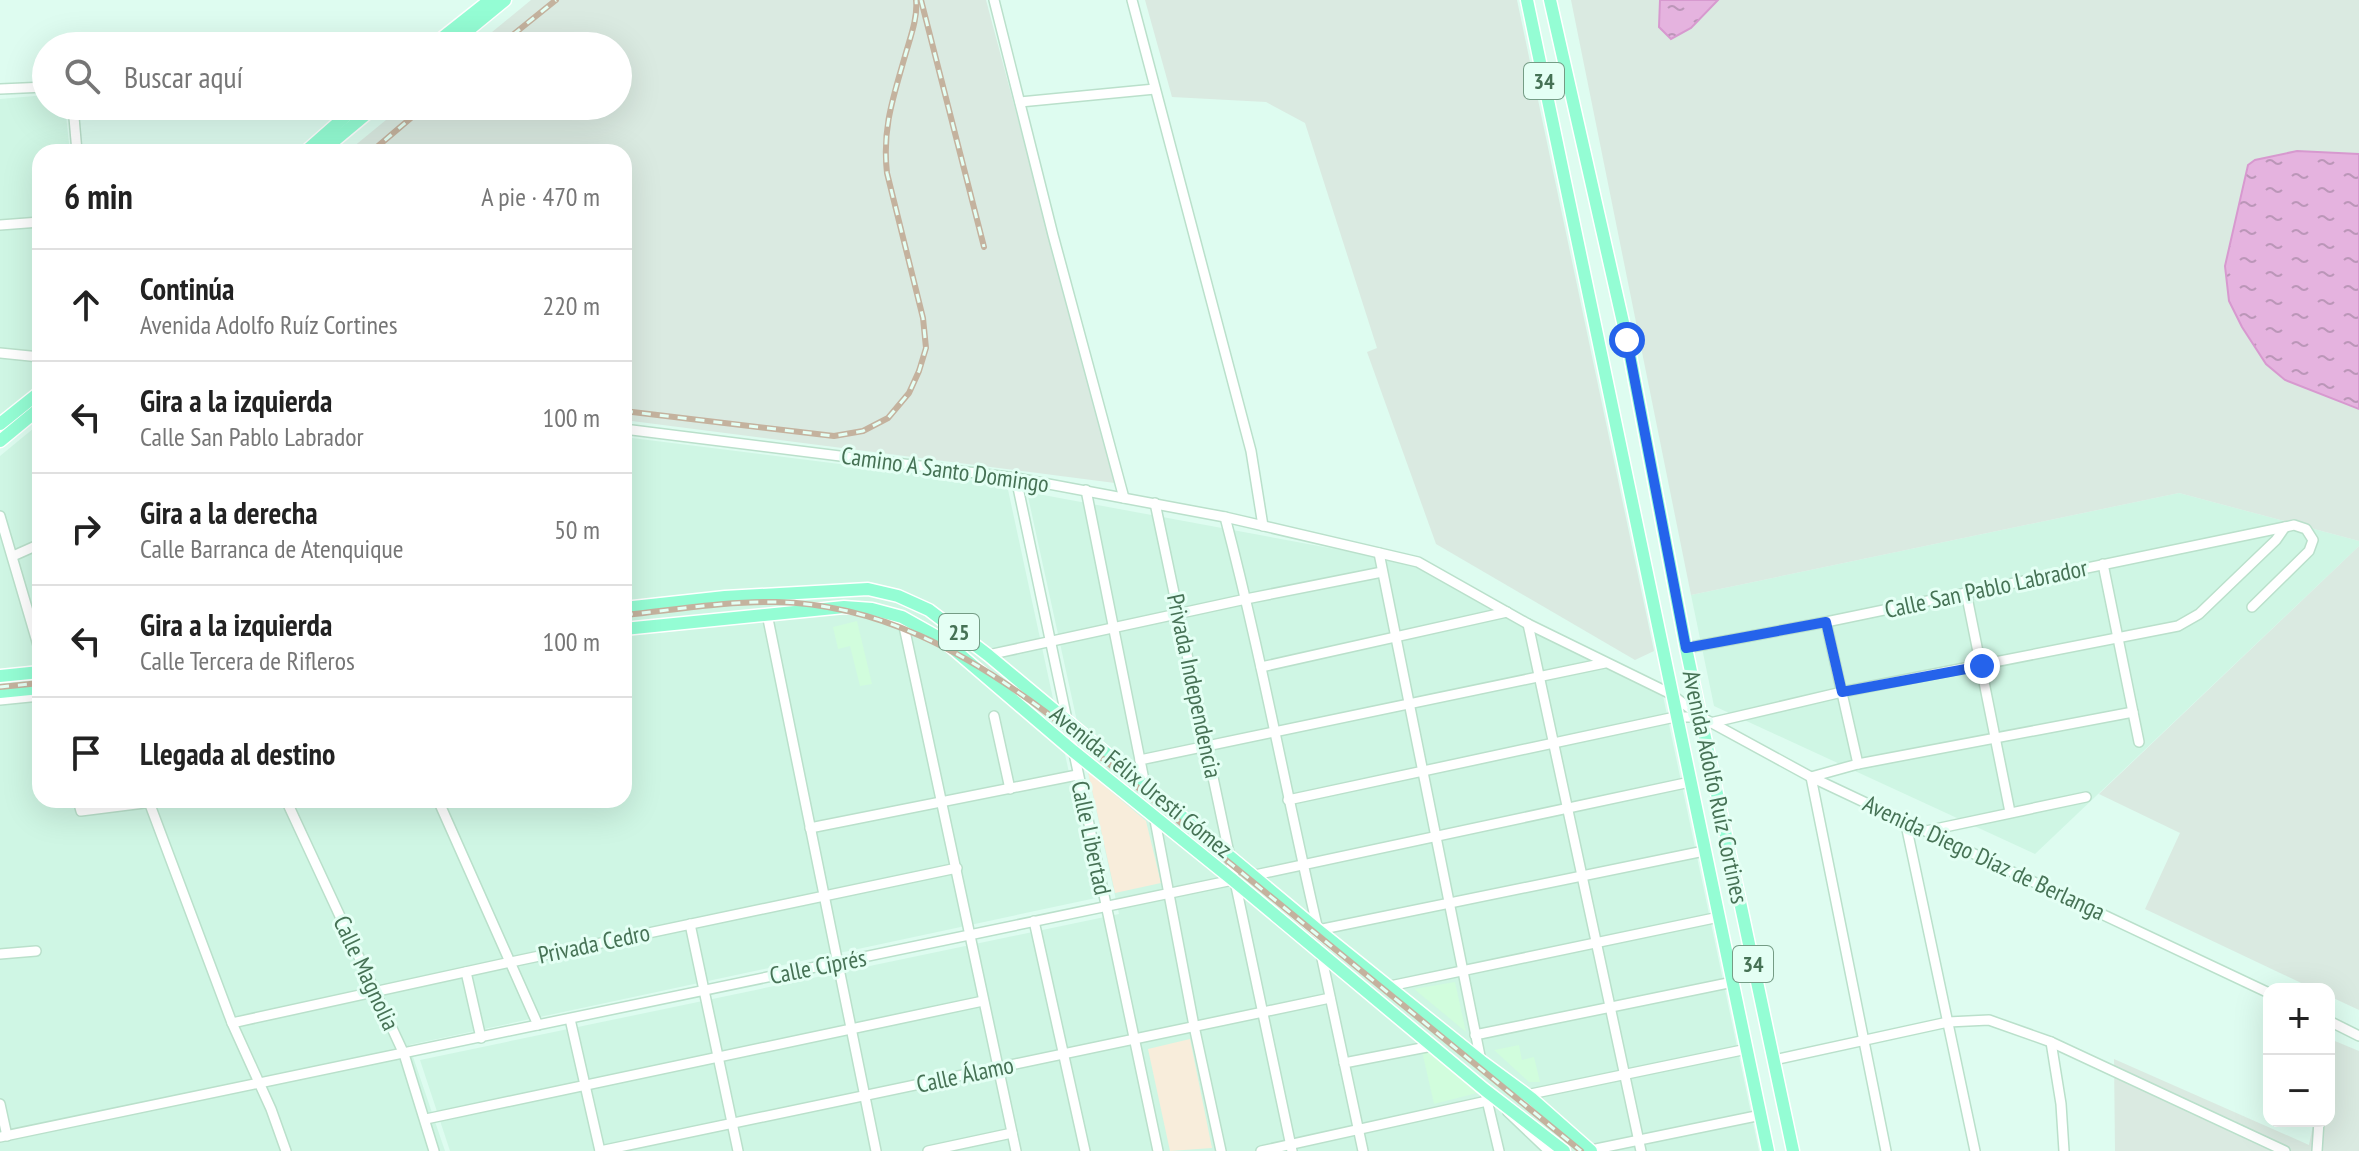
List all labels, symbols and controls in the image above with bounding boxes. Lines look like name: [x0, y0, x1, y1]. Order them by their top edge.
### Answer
search box: [32, 32, 632, 120]
icon: search: [60, 54, 104, 98]
text: Buscar aquí: [124, 57, 243, 96]
road number: 34: [1524, 63, 1564, 99]
text: 6 min: [64, 174, 133, 218]
text: A pie · 470 m: [481, 180, 600, 213]
text: Continúa: [140, 269, 234, 308]
icon: ahead: [64, 283, 108, 327]
text: 220 m: [542, 289, 600, 322]
text: Avenida Adolfo Ruíz Cortines: [140, 308, 397, 341]
route start: [1609, 322, 1645, 358]
text: Gira a la izquierda: [140, 381, 332, 420]
icon: left: [64, 395, 108, 439]
text: 100 m: [542, 401, 600, 434]
text: Calle San Pablo Labrador: [140, 420, 364, 453]
street label: Camino A Santo Domingo: [839, 440, 1051, 499]
text: Gira a la derecha: [140, 493, 318, 532]
icon: right: [64, 507, 108, 551]
text: 50 m: [554, 513, 600, 546]
text: Calle Barranca de Atenquique: [140, 532, 403, 565]
street label: Calle San Pablo Labrador: [1882, 552, 2090, 625]
street label: Privada Independencia: [1160, 591, 1229, 781]
text: Gira a la izquierda: [140, 605, 332, 644]
road number: 25: [939, 614, 979, 650]
icon: left: [64, 619, 108, 663]
text: 100 m: [542, 625, 600, 658]
text: Calle Tercera de Rifleros: [140, 644, 355, 677]
route end: [1964, 648, 2000, 684]
street label: Avenida Adolfo Ruíz Cortines: [1676, 667, 1755, 906]
street label: Avenida Félix Uresti Gómez: [1044, 699, 1239, 865]
icon: arrive: [64, 731, 108, 775]
text: Llegada al destino: [140, 734, 335, 773]
street label: Calle Libertad: [1064, 778, 1119, 898]
street label: Avenida Diego Díaz de Berlanga: [1858, 788, 2110, 927]
street label: Calle Magnolia: [326, 910, 406, 1035]
street label: Privada Cedro: [535, 917, 653, 970]
street label: Calle Ciprés: [767, 942, 869, 991]
road number: 34: [1733, 946, 1773, 982]
map controls: [2263, 983, 2335, 1127]
button: +: [2263, 983, 2335, 1055]
street label: Calle Álamo: [914, 1049, 1016, 1100]
button: −: [2263, 1055, 2335, 1127]

